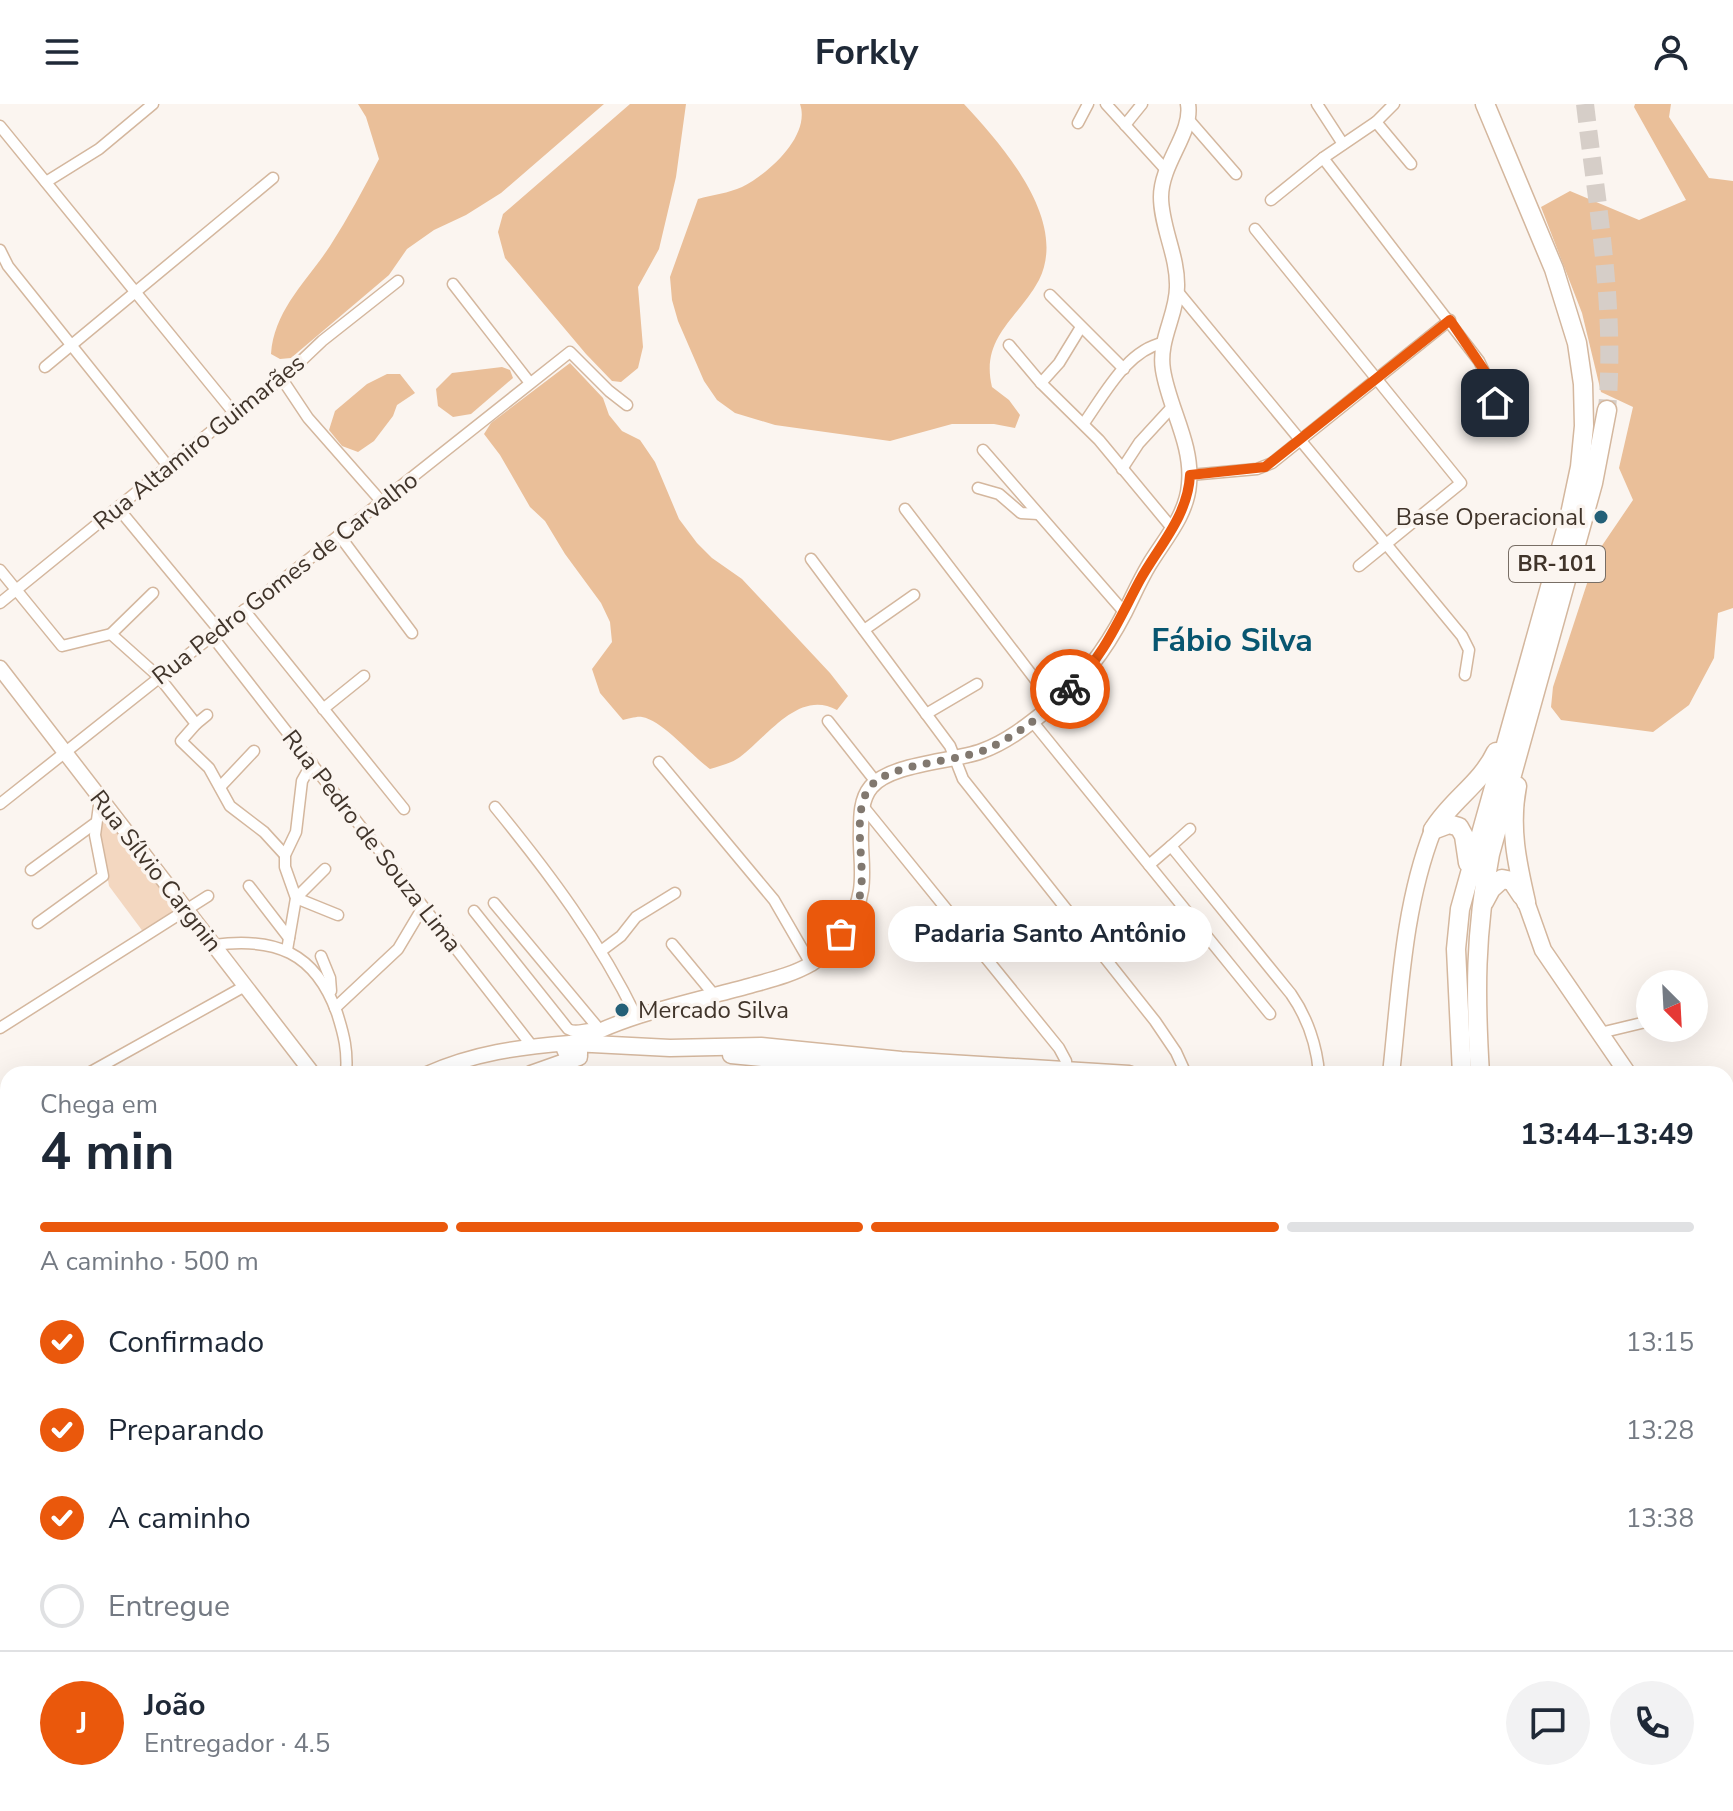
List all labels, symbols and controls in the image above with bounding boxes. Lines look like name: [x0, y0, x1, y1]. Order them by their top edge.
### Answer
text: Forkly: [815, 28, 918, 77]
icon: menu: [40, 30, 84, 74]
icon: person: [1649, 30, 1693, 74]
street label: Rua Altamiro Guimarães: [87, 347, 311, 537]
pin: [1461, 369, 1529, 437]
icon: home: [1473, 381, 1517, 425]
street label: Rua Pedro Gomes de Carvalho: [145, 464, 425, 692]
place label: Base Operacional: [1396, 501, 1585, 533]
marker: Base Operacional: [1592, 508, 1610, 526]
road number: BR-101: [1509, 546, 1605, 582]
district label: Fábio Silva: [1151, 619, 1313, 662]
courier: [1030, 649, 1110, 729]
icon: bike: [1048, 667, 1092, 711]
street label: Rua Pedro de Souza Lima: [275, 723, 469, 959]
street label: Rua Sílvio Cargnin: [83, 783, 229, 959]
pin: [807, 900, 875, 968]
callout: Padaria Santo Antônio: [889, 906, 1213, 962]
icon: bag: [819, 912, 863, 956]
text: Padaria Santo Antônio: [914, 916, 1186, 951]
north arrow: [1636, 970, 1708, 1042]
map controls: [1636, 970, 1708, 1042]
place label: Mercado Silva: [638, 994, 789, 1026]
marker: Mercado Silva: [613, 1001, 631, 1019]
text: Chega em: [40, 1087, 158, 1122]
text: 13:44–13:49: [1520, 1114, 1694, 1155]
text: 4 min: [40, 1116, 175, 1187]
text: A caminho · 500 m: [40, 1244, 259, 1279]
icon: check: [40, 1320, 84, 1364]
text: Confirmado: [108, 1322, 264, 1363]
text: 13:15: [1626, 1325, 1694, 1360]
icon: check: [40, 1408, 84, 1452]
text: Preparando: [108, 1410, 264, 1451]
text: 13:28: [1626, 1413, 1694, 1448]
icon: check: [40, 1496, 84, 1540]
text: A caminho: [108, 1498, 251, 1539]
text: 13:38: [1626, 1501, 1694, 1536]
text: Entregue: [108, 1586, 230, 1627]
button: chat: [1506, 1681, 1590, 1765]
button: phone: [1610, 1681, 1694, 1765]
text: João: [144, 1685, 206, 1726]
text: J: [77, 1703, 87, 1744]
text: Entregador · 4.5: [144, 1726, 330, 1761]

